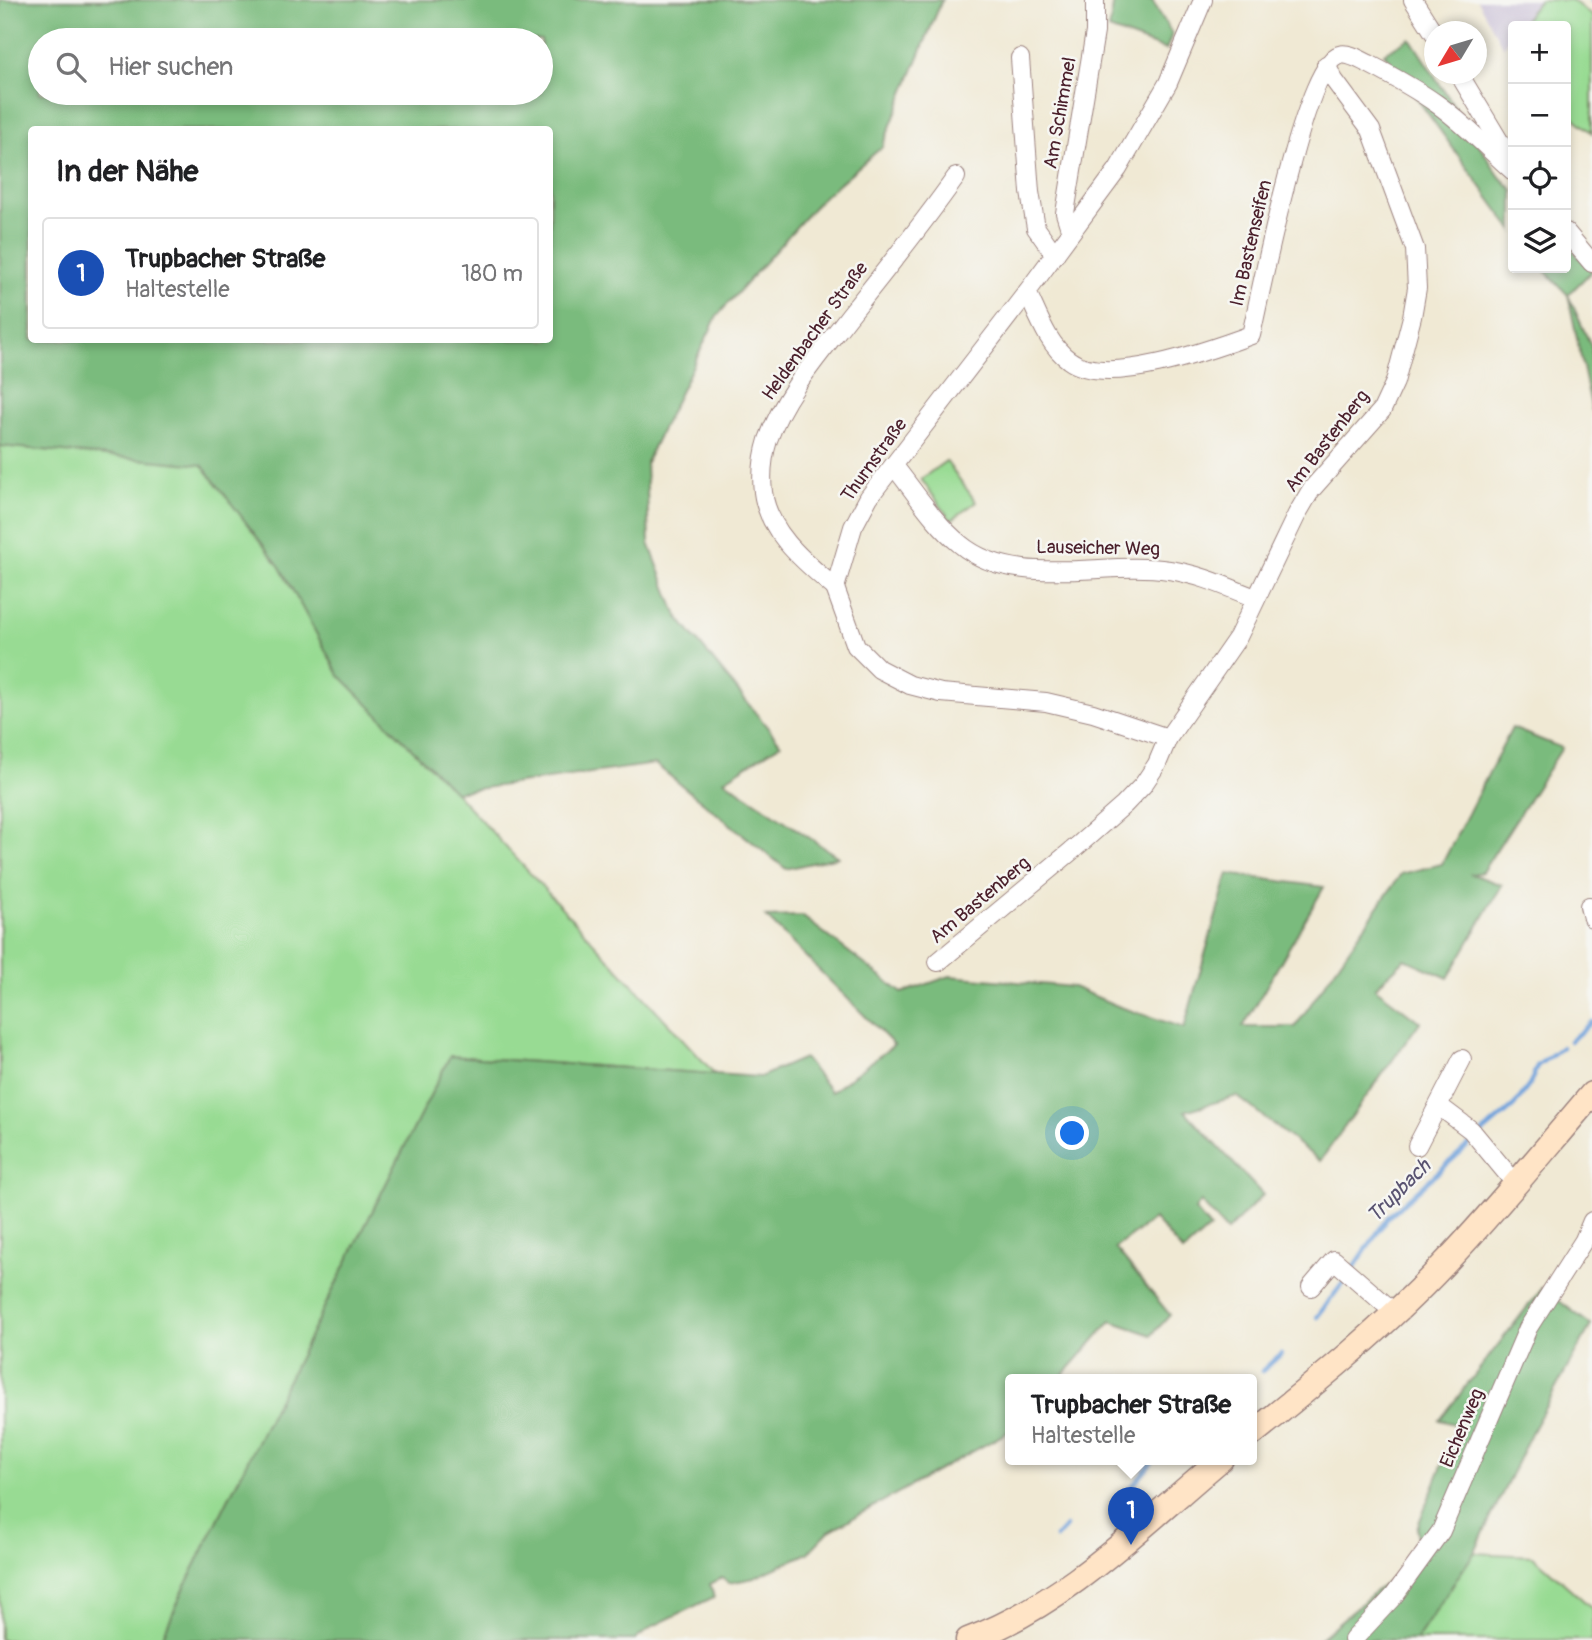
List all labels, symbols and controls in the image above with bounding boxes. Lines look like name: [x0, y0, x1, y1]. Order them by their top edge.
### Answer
north arrow: [1424, 21, 1487, 84]
map controls: [1508, 21, 1571, 273]
button: +: [1508, 21, 1571, 84]
search box: [28, 28, 553, 105]
icon: search: [52, 48, 90, 86]
text: Hier suchen: [108, 51, 233, 83]
street label: Am Schimmel: [1038, 55, 1082, 171]
button: −: [1508, 84, 1571, 147]
button: locate: [1508, 147, 1571, 210]
text: In der Nähe: [56, 153, 198, 190]
street label: Im Bastenseifen: [1225, 177, 1277, 309]
button: layers: [1508, 210, 1571, 273]
text: Trupbacher Straße: [125, 243, 325, 275]
street label: Heldenbacher Straße: [757, 257, 874, 405]
text: 1: [77, 259, 86, 288]
text: 180 m: [461, 259, 523, 288]
text: Haltestelle: [125, 275, 230, 304]
street label: Am Bastenberg: [1280, 385, 1374, 497]
street label: Thurnstraße: [836, 413, 913, 507]
street label: Lauseicher Weg: [1036, 535, 1160, 561]
street label: Am Bastenberg: [925, 851, 1035, 949]
your location: [1055, 1116, 1089, 1150]
water label: Trupbach: [1361, 1153, 1437, 1229]
popup: [1005, 1374, 1257, 1465]
street label: Eichenweg: [1435, 1385, 1489, 1471]
text: Trupbacher Straße: [1031, 1389, 1231, 1421]
text: Haltestelle: [1031, 1421, 1135, 1450]
pin: 1: [1108, 1487, 1154, 1545]

